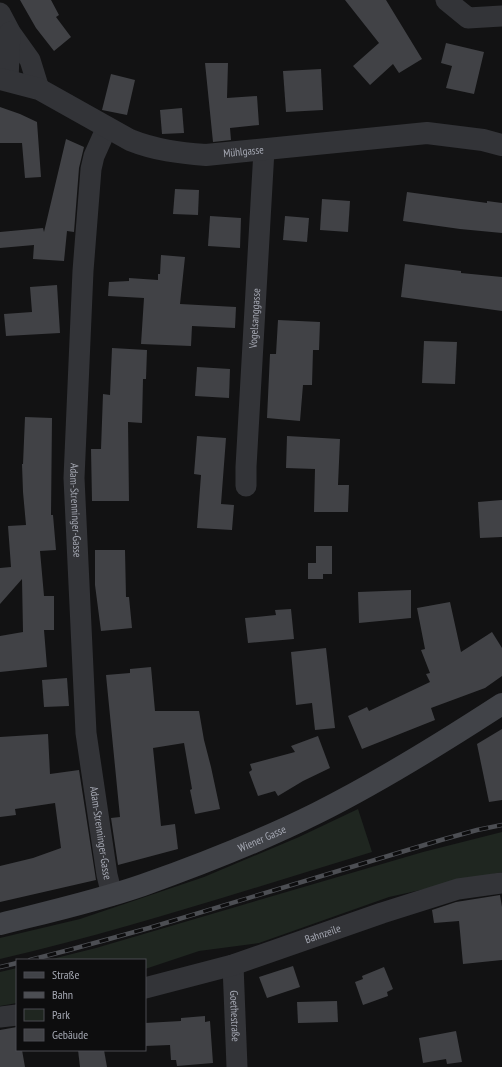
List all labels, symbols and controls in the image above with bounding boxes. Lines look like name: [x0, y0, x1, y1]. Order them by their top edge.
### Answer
street label: Mühlgasse: [223, 142, 265, 160]
street label: Vogelsanggasse: [246, 287, 263, 350]
street label: Adam-Strenninger-Gasse: [67, 463, 85, 558]
street label: Adam-Strenninger-Gasse: [87, 785, 115, 882]
street label: Wiener Gasse: [236, 822, 289, 855]
street label: Bahnzeile: [303, 921, 343, 946]
legend: [16, 959, 146, 1051]
text: Straße: [52, 967, 79, 982]
text: Bahn: [52, 987, 73, 1002]
street label: Goethestraße: [227, 990, 243, 1042]
text: Park: [52, 1007, 70, 1022]
text: Gebäude: [52, 1027, 88, 1042]

